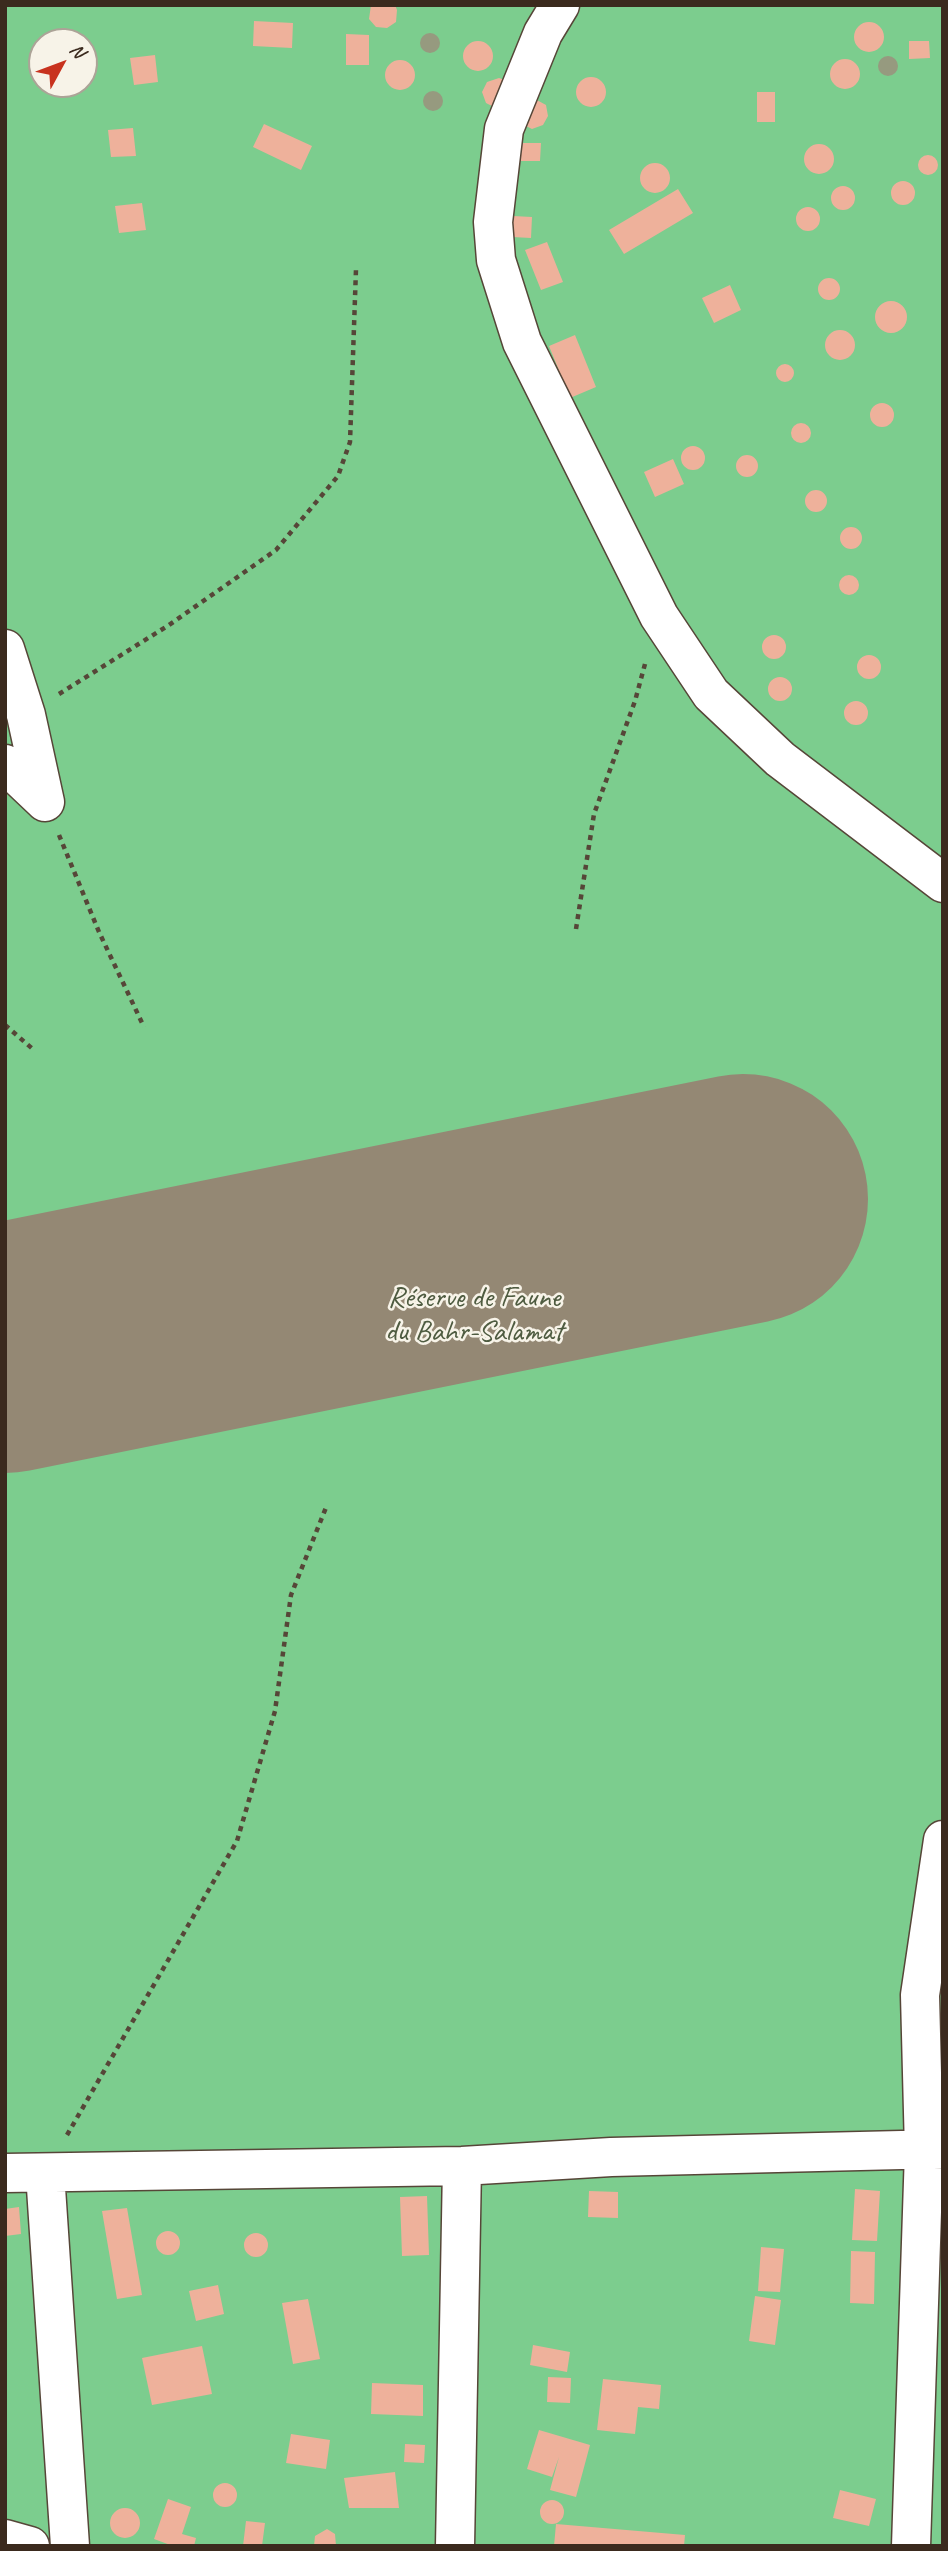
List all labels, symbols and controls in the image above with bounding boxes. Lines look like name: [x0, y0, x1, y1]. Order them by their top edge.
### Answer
north arrow: [28, 28, 98, 98]
text: N: [64, 38, 90, 63]
park label: Réserve de Faune du Bahr-Salamat: [385, 1280, 563, 1350]

